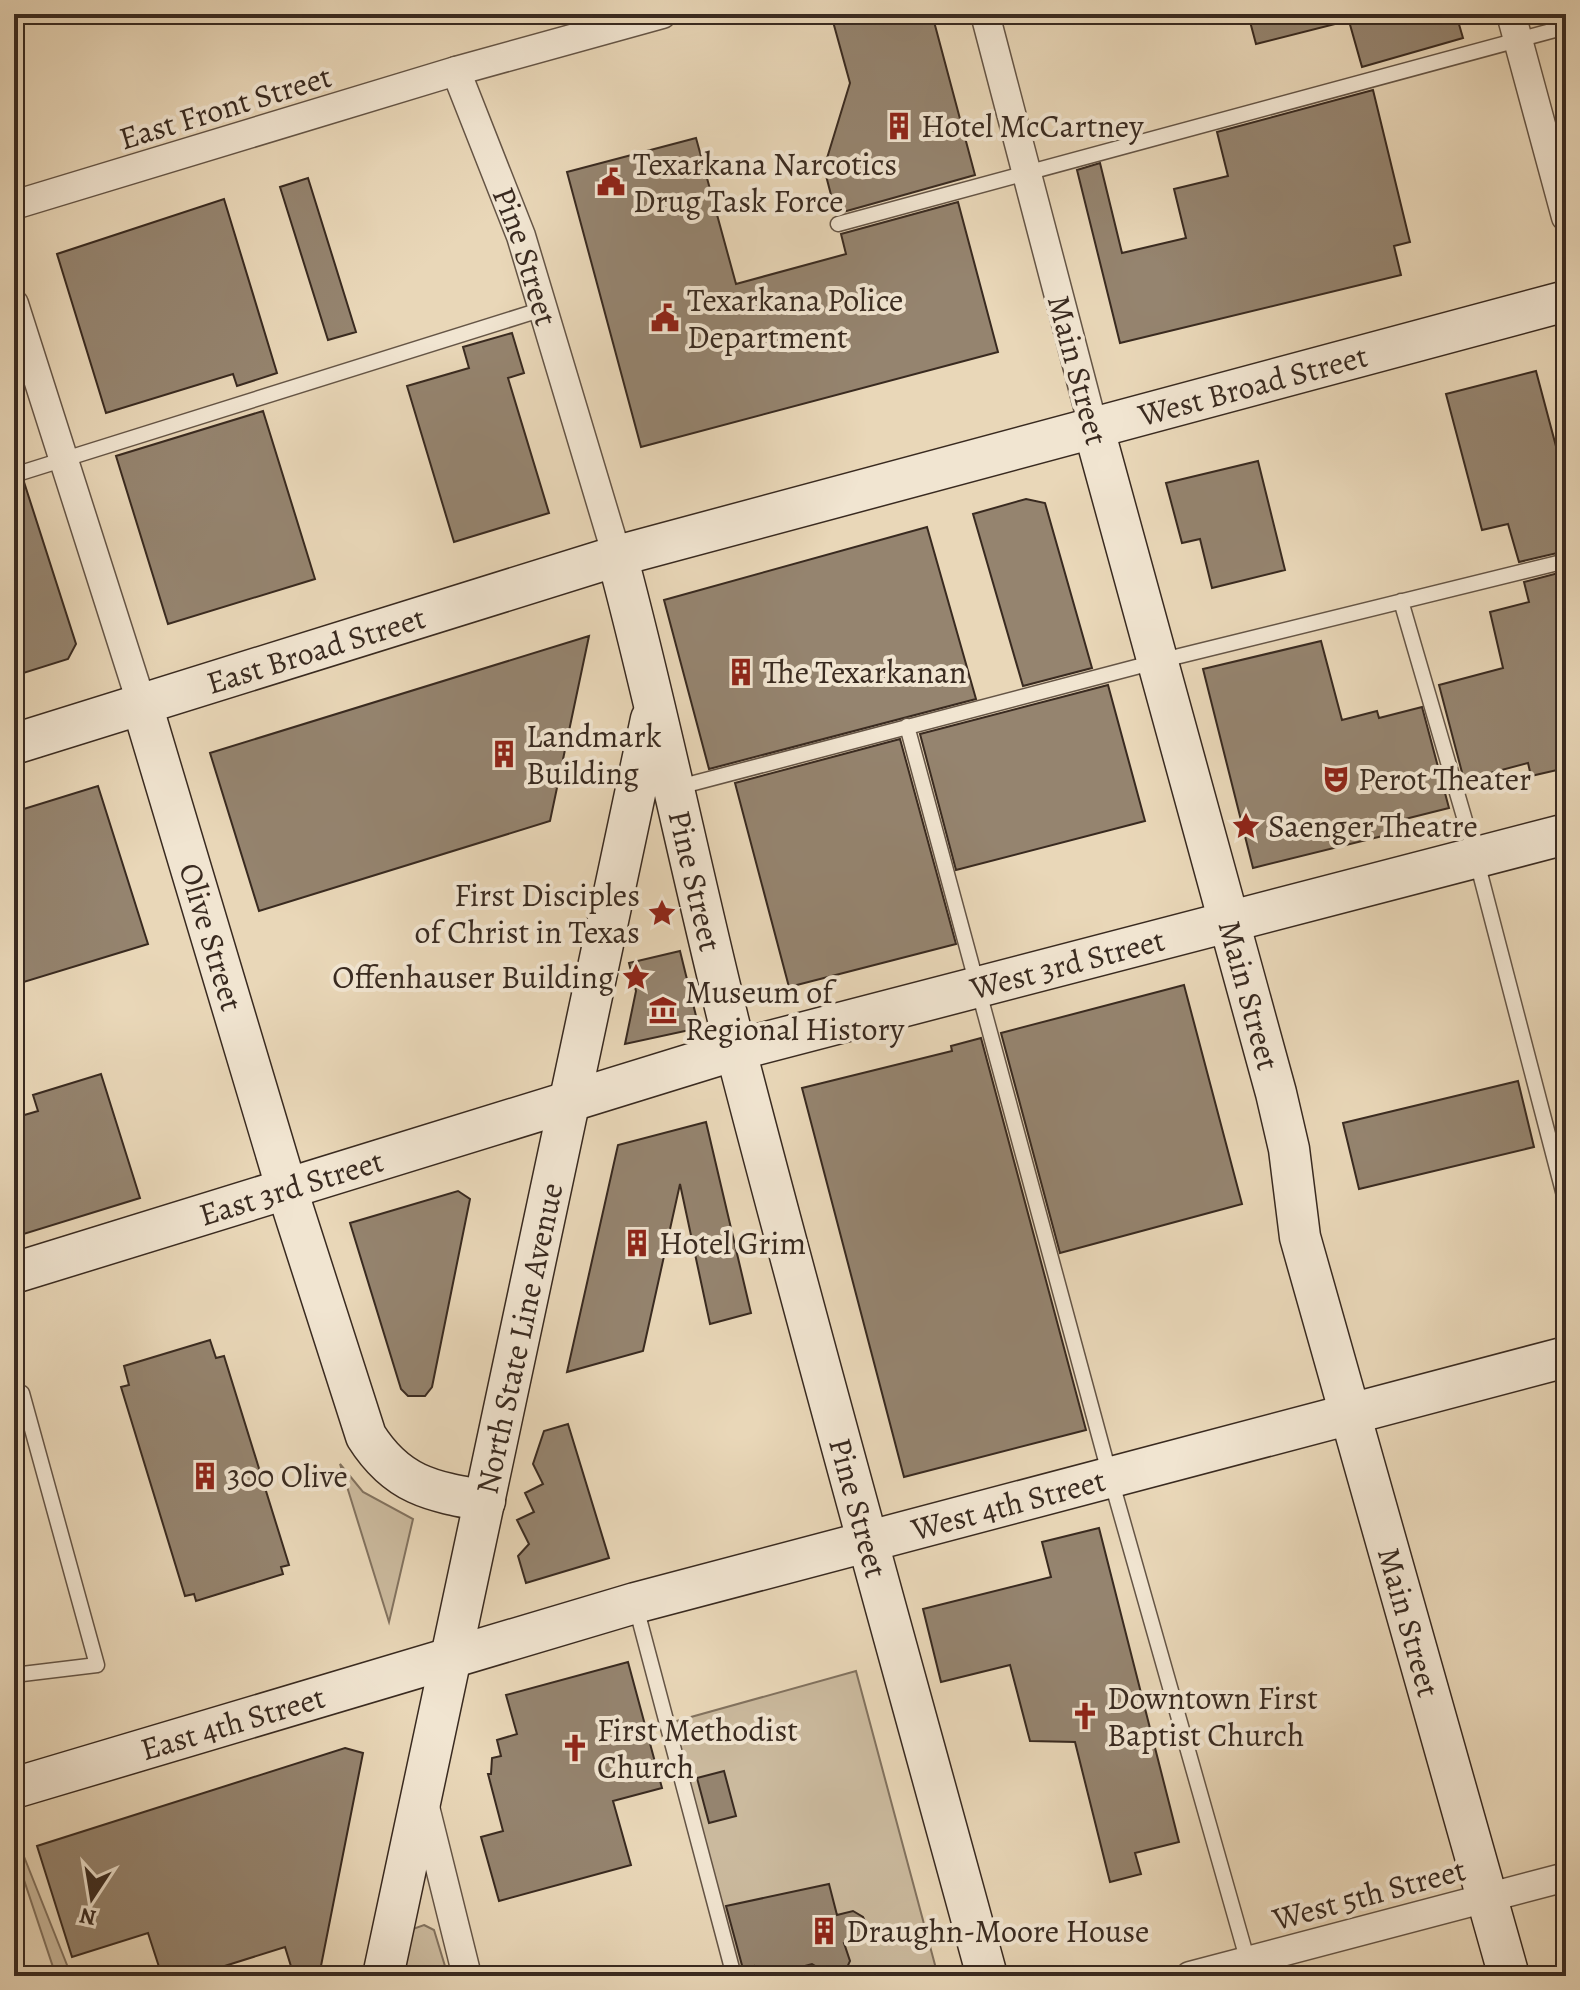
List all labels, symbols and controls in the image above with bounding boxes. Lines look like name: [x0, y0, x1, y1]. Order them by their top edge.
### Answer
street label: East Front Street: [114, 54, 336, 160]
place label: Hotel McCartney: [921, 104, 1144, 148]
building icon: Hotel McCartney: [884, 111, 914, 141]
place label: Texarkana Narcotics Drug Task Force: [633, 142, 897, 223]
public building icon: Texarkana Narcotics Drug Task Force: [596, 167, 626, 197]
street label: Pine Street: [482, 180, 569, 331]
place label: Texarkana Police Department: [687, 278, 903, 359]
street label: Main Street: [1037, 290, 1119, 450]
public building icon: Texarkana Police Department: [650, 303, 680, 333]
street label: West Broad Street: [1132, 333, 1372, 437]
street label: East Broad Street: [201, 595, 430, 705]
place label: The Texarkanan: [763, 650, 967, 694]
building icon: The Texarkanan: [726, 657, 756, 687]
place label: Landmark Building: [526, 714, 662, 795]
building icon: Landmark Building: [489, 739, 519, 769]
place label: Perot Theater: [1358, 757, 1531, 801]
theatre icon: Perot Theater: [1321, 764, 1351, 794]
place label: Saenger Theatre: [1268, 804, 1478, 848]
street label: Pine Street: [658, 806, 733, 956]
place icon: Saenger Theatre: [1231, 811, 1261, 841]
street label: Olive Street: [168, 858, 254, 1016]
place label: First Disciples of Christ in Texas: [415, 873, 640, 954]
place icon: First Disciples of Christ in Texas: [647, 898, 677, 928]
street label: Main Street: [1208, 915, 1291, 1075]
street label: West 3rd Street: [964, 917, 1169, 1010]
place label: Offenhauser Building: [332, 955, 614, 999]
place icon: Offenhauser Building: [621, 962, 651, 992]
place label: Museum of Regional History: [685, 970, 905, 1051]
museum icon: Museum of Regional History: [648, 995, 678, 1025]
street label: East 3rd Street: [194, 1138, 389, 1237]
street label: North State Line Avenue: [464, 1179, 574, 1498]
place label: Hotel Grim: [659, 1221, 806, 1265]
building icon: Hotel Grim: [622, 1228, 652, 1258]
street label: Pine Street: [818, 1433, 899, 1583]
place label: 300 Olive: [227, 1454, 348, 1498]
street label: West 4th Street: [906, 1458, 1110, 1551]
building icon: 300 Olive: [190, 1461, 220, 1491]
street label: Main Street: [1367, 1542, 1451, 1702]
street label: East 4th Street: [135, 1675, 330, 1771]
place label: Downtown First Baptist Church: [1107, 1676, 1318, 1757]
church icon: Downtown First Baptist Church: [1070, 1701, 1100, 1731]
place label: First Methodist Church: [597, 1708, 798, 1789]
church icon: First Methodist Church: [560, 1733, 590, 1763]
street label: West 5th Street: [1267, 1847, 1470, 1941]
north arrow: [52, 1858, 132, 1938]
text: N: [77, 1900, 99, 1933]
place label: Draughn-Moore House: [846, 1909, 1149, 1953]
building icon: Draughn-Moore House: [809, 1916, 839, 1946]

